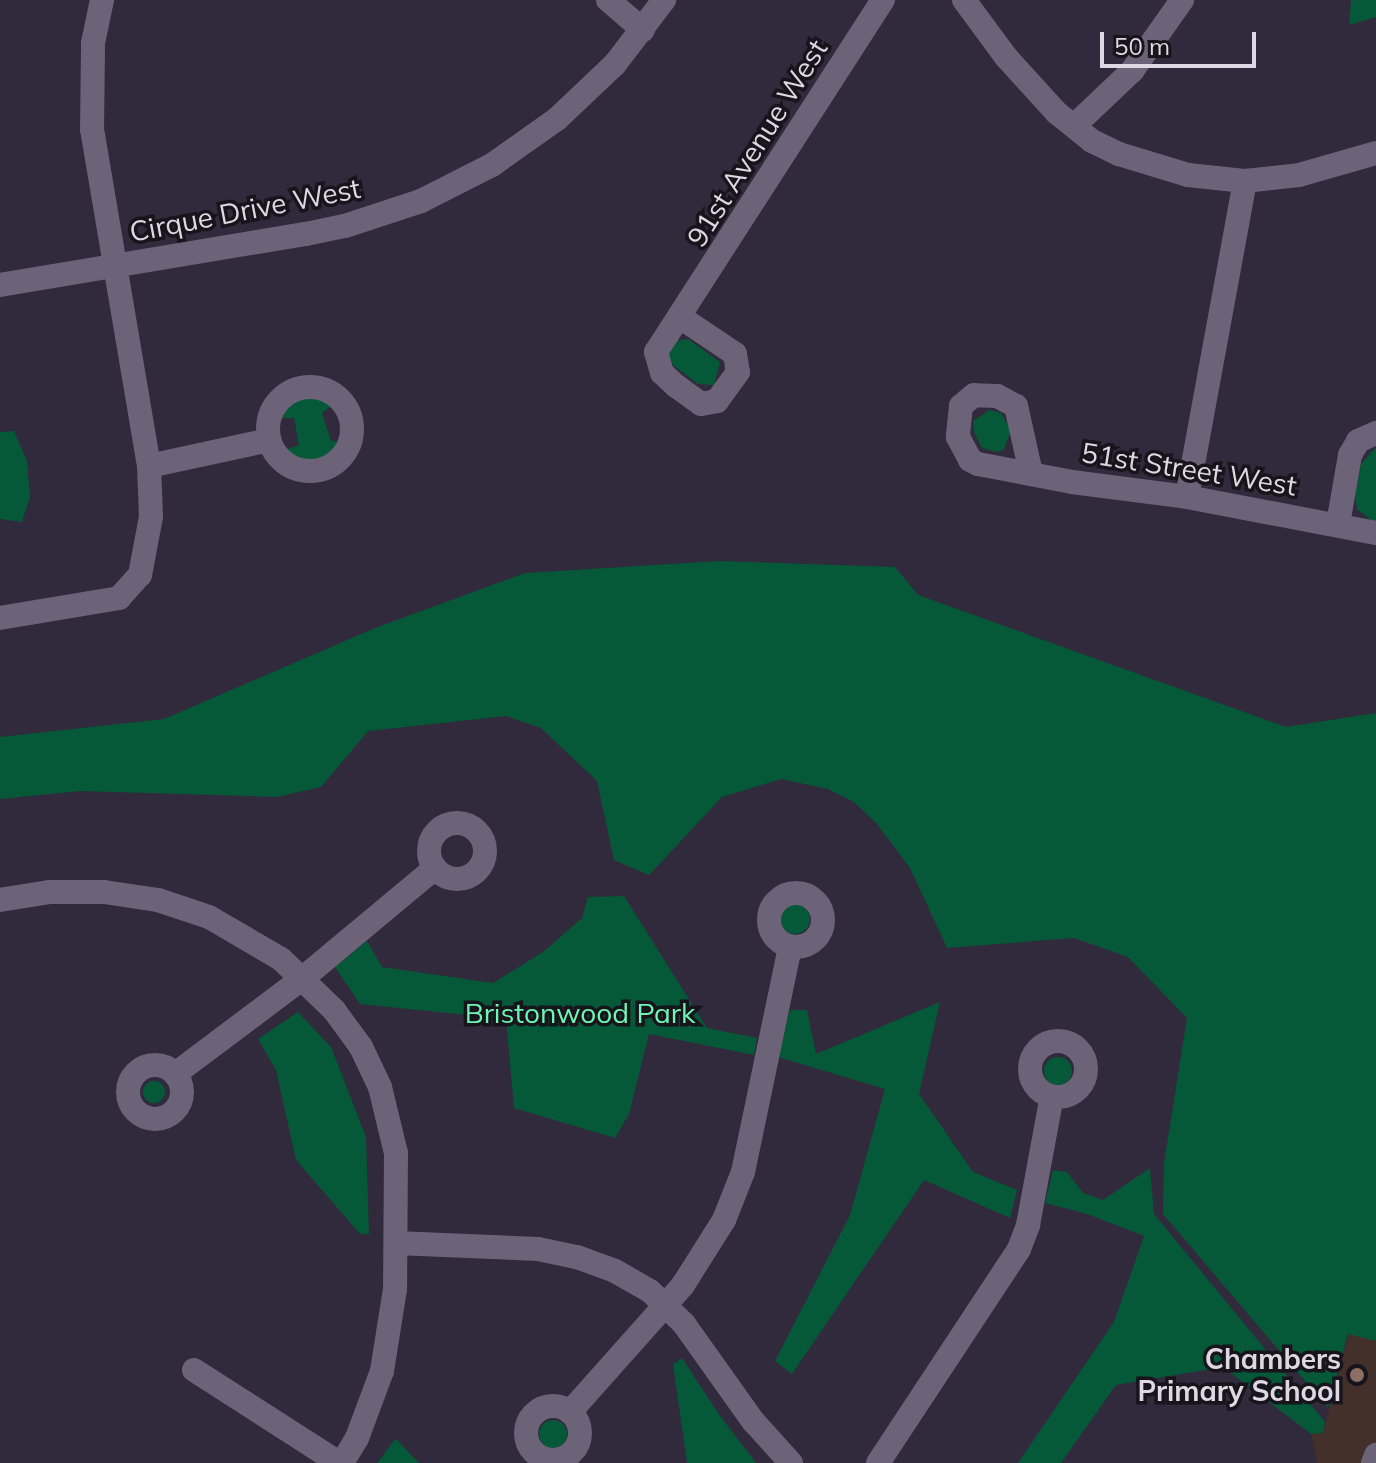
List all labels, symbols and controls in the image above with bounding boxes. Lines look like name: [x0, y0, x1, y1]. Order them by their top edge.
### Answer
scale bar: [1104, 16, 1260, 66]
text: 50 m: [1114, 31, 1170, 61]
street label: 91st Avenue West: [680, 33, 834, 253]
street label: Cirque Drive West: [127, 171, 363, 249]
street label: 51st Street West: [1079, 435, 1299, 503]
park label: Bristonwood Park: [465, 996, 695, 1030]
place label: Chambers Primary School: [1138, 1342, 1341, 1408]
marker: Chambers Primary School: [1348, 1366, 1366, 1384]

